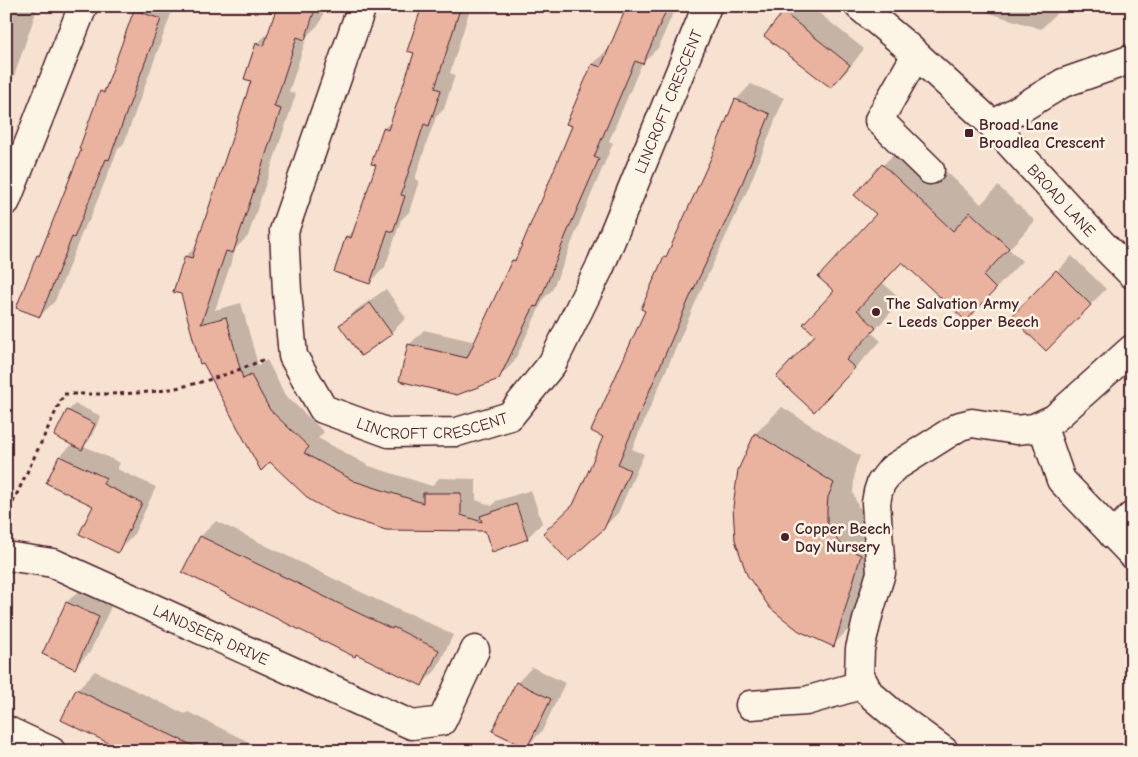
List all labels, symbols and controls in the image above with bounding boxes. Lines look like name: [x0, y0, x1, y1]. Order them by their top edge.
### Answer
street label: LINCROFT CRESCENT: [631, 27, 707, 176]
place label: Broad Lane Broadlea Crescent: [979, 116, 1106, 152]
marker: Broad Lane Broadlea Crescent: [963, 127, 975, 139]
street label: BROAD LANE: [1023, 161, 1099, 241]
place label: The Salvation Army - Leeds Copper Beech: [886, 295, 1039, 331]
marker: The Salvation Army - Leeds Copper Beech: [870, 306, 882, 318]
street label: LINCROFT CRESCENT: [354, 409, 511, 443]
place label: Copper Beech Day Nursery: [795, 520, 891, 556]
marker: Copper Beech Day Nursery: [779, 531, 791, 543]
street label: LANDSEER DRIVE: [150, 601, 272, 669]

